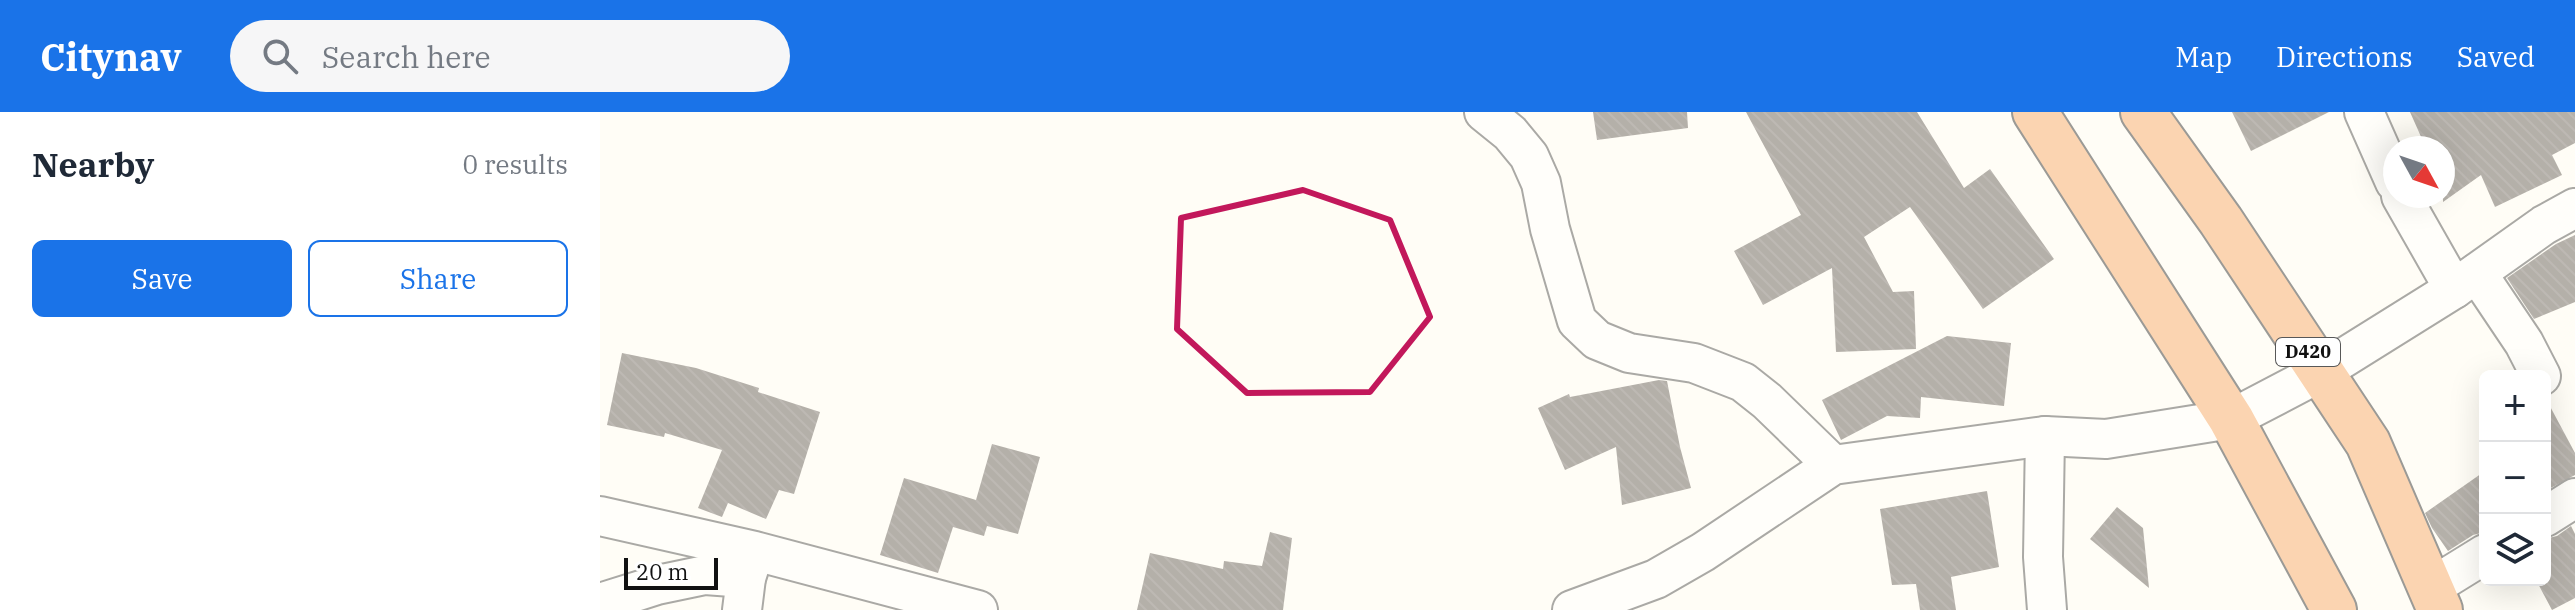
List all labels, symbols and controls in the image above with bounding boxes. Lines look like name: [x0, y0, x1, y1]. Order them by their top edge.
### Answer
search box: [230, 20, 790, 92]
text: Citynav: [40, 32, 182, 81]
icon: search: [258, 34, 302, 78]
text: Search here: [322, 37, 491, 76]
text: Map: [2175, 38, 2232, 75]
text: Directions: [2276, 38, 2413, 75]
text: Saved: [2457, 38, 2535, 75]
north arrow: [2383, 136, 2455, 208]
text: Nearby: [32, 142, 154, 186]
text: 0 results: [462, 147, 568, 181]
button: Save: [32, 240, 292, 317]
button: Share: [308, 240, 568, 317]
road number: D420: [2276, 338, 2340, 366]
map controls: [2479, 370, 2551, 586]
button: +: [2479, 370, 2551, 442]
button: −: [2479, 442, 2551, 514]
button: layers: [2479, 514, 2551, 586]
scale bar: [624, 554, 718, 590]
text: 20 m: [636, 557, 688, 586]

